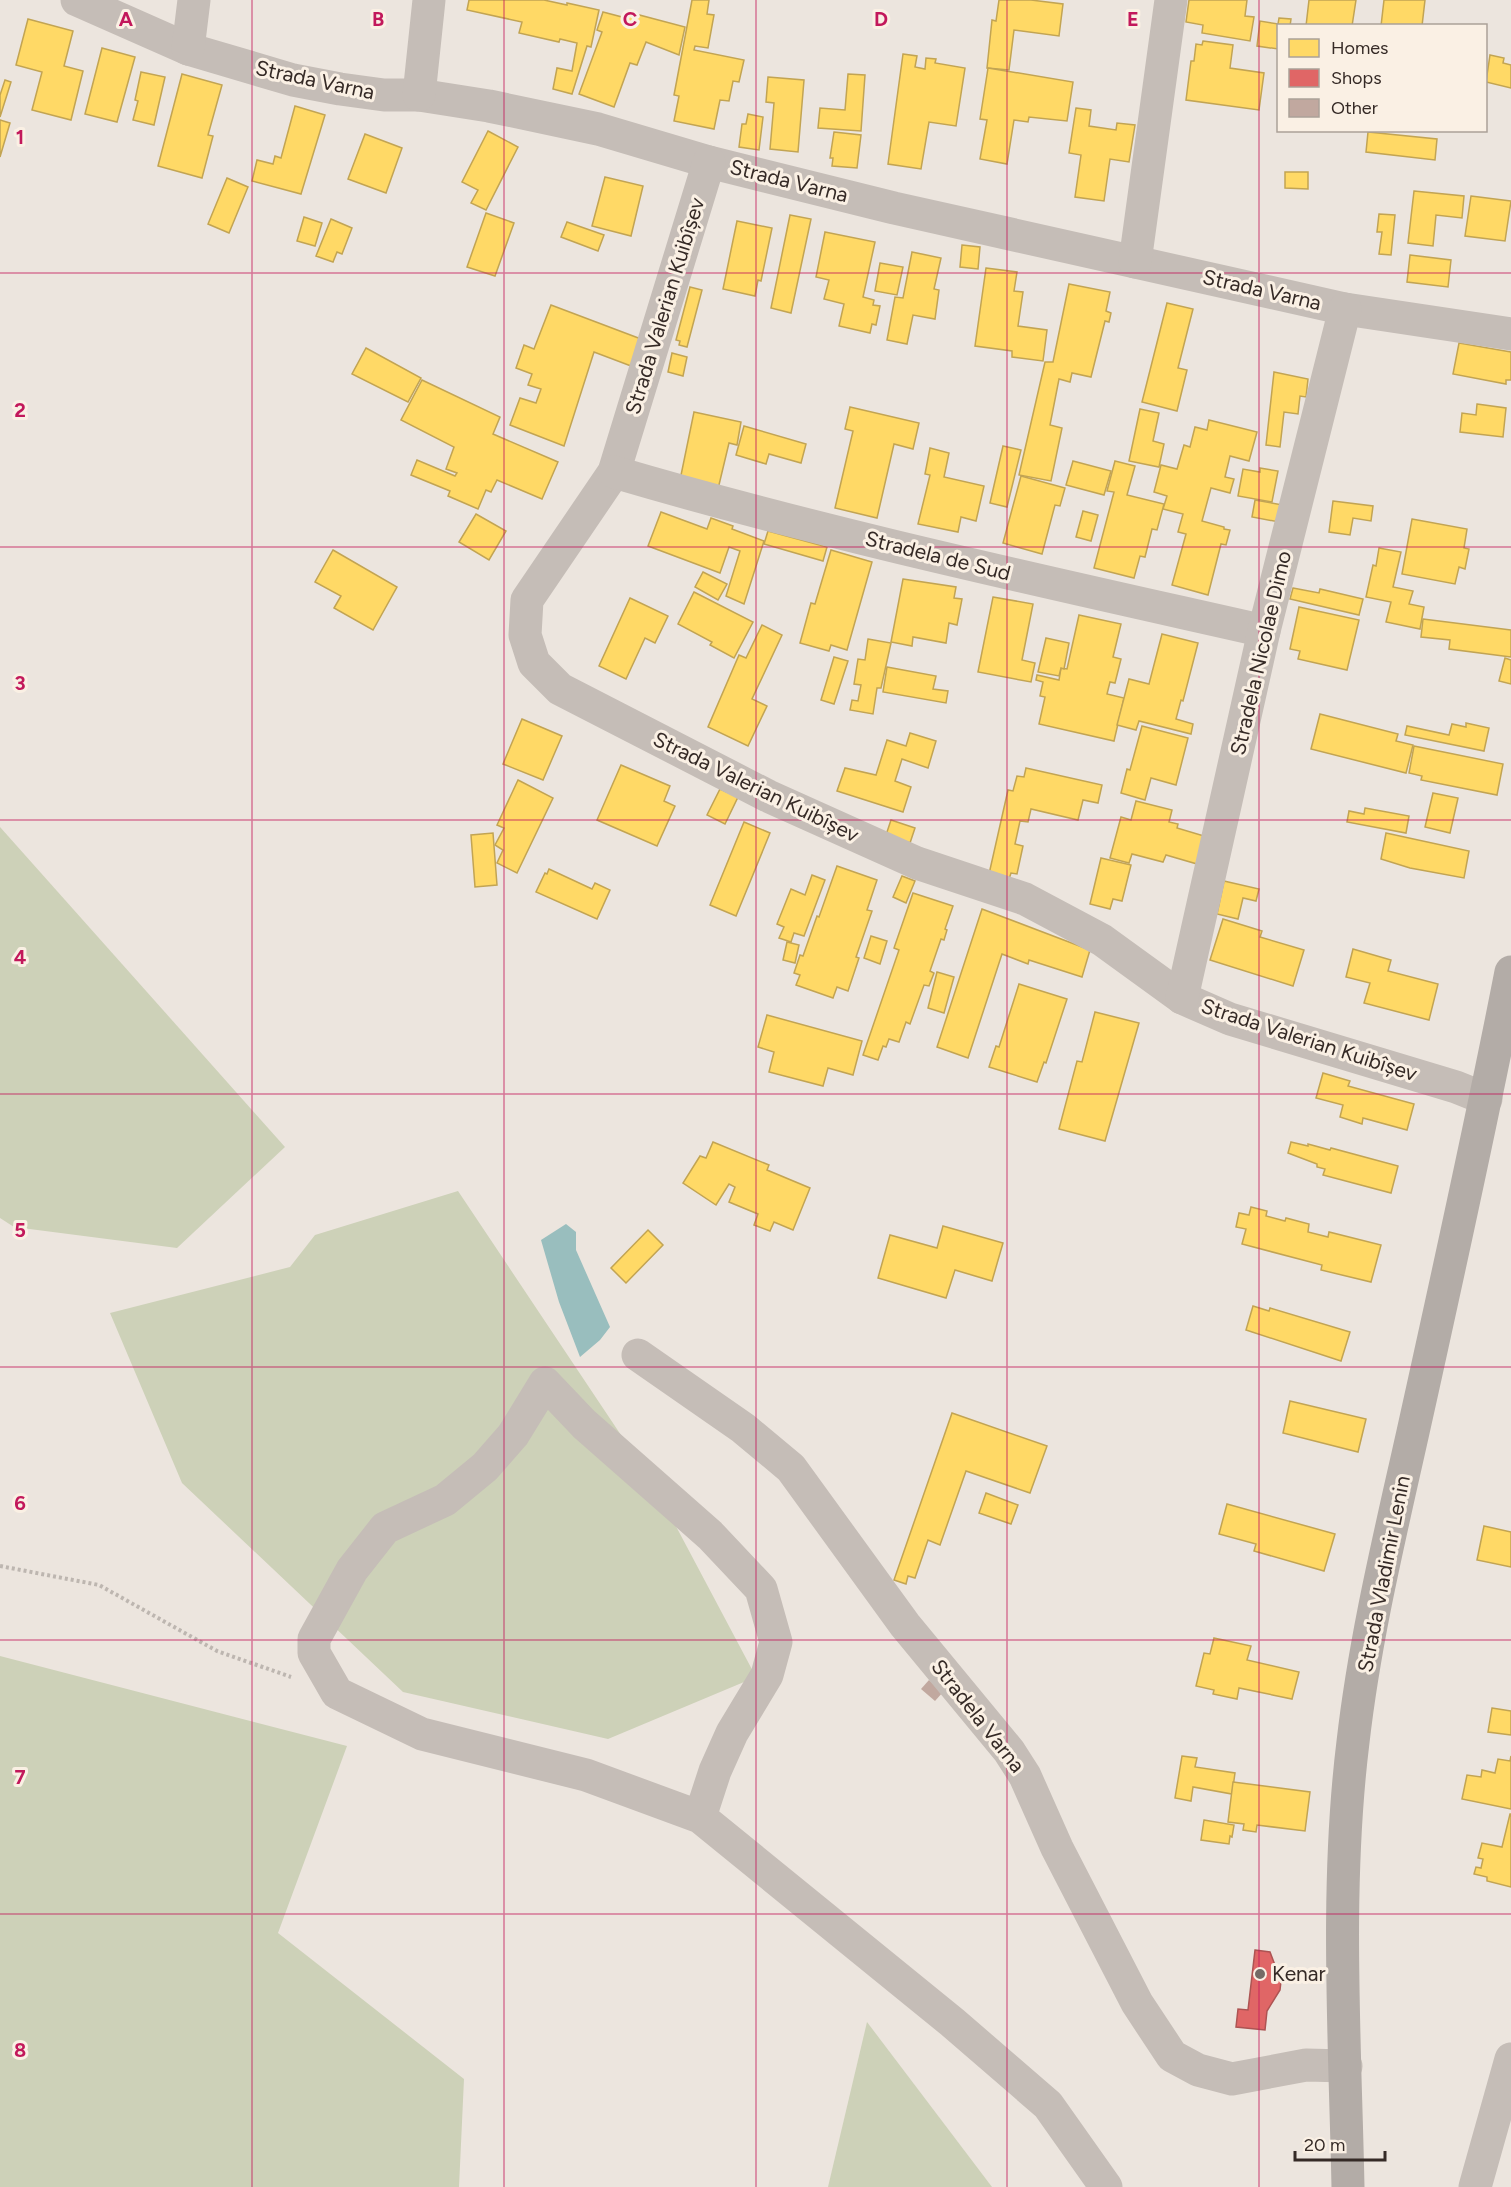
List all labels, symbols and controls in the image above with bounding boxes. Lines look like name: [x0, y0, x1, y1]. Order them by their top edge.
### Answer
text: A: [119, 7, 134, 31]
text: B: [372, 7, 384, 31]
text: C: [623, 7, 637, 31]
text: D: [874, 7, 888, 31]
text: E: [1127, 7, 1139, 31]
legend: [1277, 24, 1487, 132]
text: Homes: [1331, 37, 1389, 59]
street label: Strada Varna: [253, 55, 377, 104]
text: Shops: [1331, 67, 1382, 89]
text: Other: [1331, 97, 1378, 119]
text: 1: [16, 125, 24, 149]
street label: Strada Varna: [727, 154, 851, 207]
street label: Strada Valerian Kuibîșev: [620, 194, 709, 417]
street label: Strada Varna: [1200, 264, 1324, 315]
text: 2: [14, 398, 26, 422]
street label: Stradela de Sud: [863, 525, 1013, 586]
street label: Stradela Nicolae Dimo: [1225, 548, 1296, 757]
text: 3: [14, 671, 26, 695]
street label: Strada Valerian Kuibîșev: [649, 726, 863, 847]
text: 4: [14, 945, 27, 969]
street label: Strada Valerian Kuibîșev: [1198, 993, 1420, 1086]
text: 5: [14, 1218, 26, 1242]
street label: Strada Vladimir Lenin: [1352, 1474, 1415, 1674]
text: 6: [14, 1491, 26, 1515]
street label: Stradela Varna: [926, 1654, 1030, 1777]
text: 7: [14, 1765, 26, 1789]
place label: Kenar: [1272, 1961, 1326, 1986]
marker: Kenar: [1253, 1967, 1267, 1981]
text: 8: [14, 2038, 26, 2062]
scale bar: [1295, 2124, 1385, 2162]
text: 20 m: [1304, 2134, 1345, 2156]

